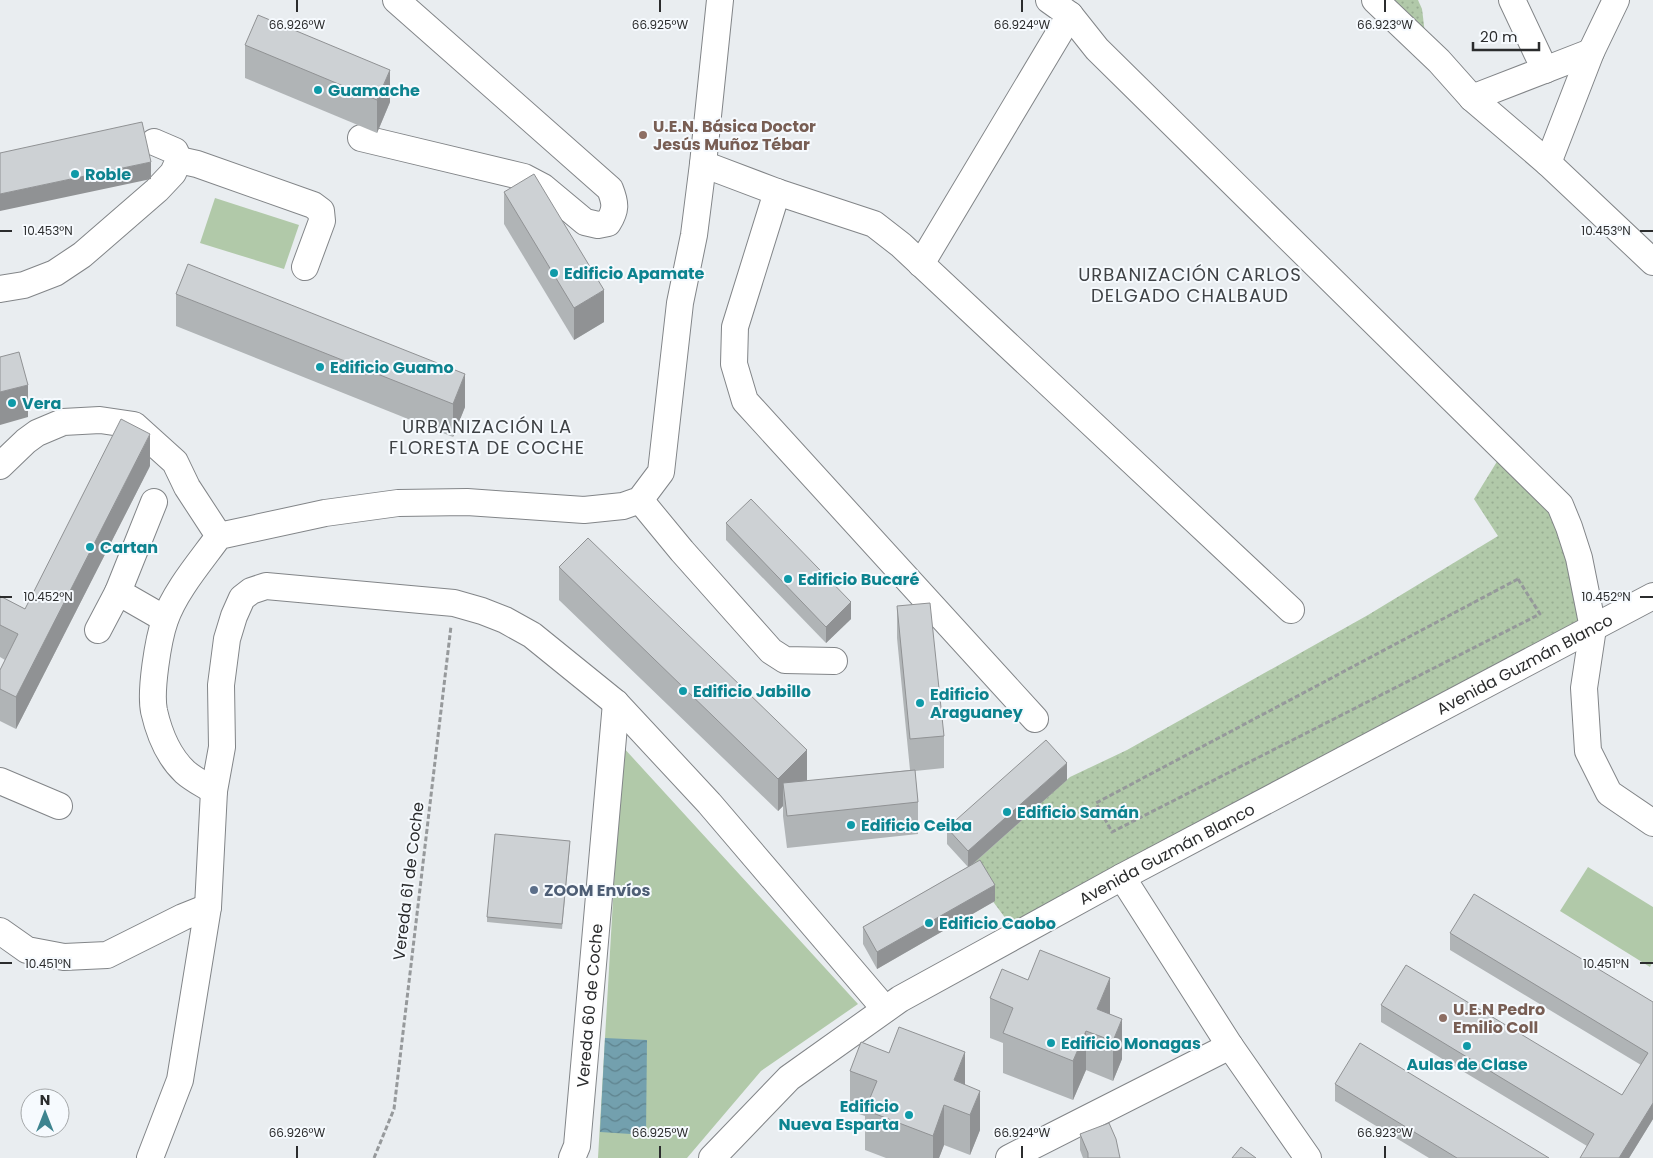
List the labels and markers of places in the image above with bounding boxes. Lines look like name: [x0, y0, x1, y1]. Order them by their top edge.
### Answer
place label: Guamache: [328, 79, 420, 102]
marker: Guamache: [312, 84, 324, 96]
place label: U.E.N. Básica Doctor Jesús Muñoz Tébar: [653, 115, 816, 156]
marker: U.E.N. Básica Doctor Jesús Muñoz Tébar: [637, 129, 649, 141]
place label: Roble: [85, 163, 131, 186]
marker: Roble: [69, 168, 81, 180]
place label: Edificio Apamate: [564, 262, 705, 285]
marker: Edificio Apamate: [548, 267, 560, 279]
place label: Edificio Guamo: [330, 356, 454, 379]
marker: Edificio Guamo: [314, 361, 326, 373]
place label: Vera: [22, 392, 61, 415]
marker: Vera: [6, 397, 18, 409]
place label: Cartan: [100, 536, 158, 559]
marker: Cartan: [84, 541, 96, 553]
place label: Edificio Bucaré: [798, 568, 919, 591]
marker: Edificio Bucaré: [782, 573, 794, 585]
place label: Edificio Jabillo: [693, 680, 811, 703]
place label: Edificio Araguaney: [930, 683, 1024, 724]
marker: Edificio Jabillo: [677, 685, 689, 697]
marker: Edificio Araguaney: [914, 697, 926, 709]
place label: Edificio Samán: [1017, 801, 1139, 824]
marker: Edificio Samán: [1001, 806, 1013, 818]
place label: Edificio Ceiba: [861, 814, 972, 837]
marker: Edificio Ceiba: [845, 819, 857, 831]
place label: ZOOM Envíos: [544, 879, 651, 902]
marker: ZOOM Envíos: [528, 884, 540, 896]
place label: Edificio Caobo: [939, 912, 1056, 935]
marker: Edificio Caobo: [923, 917, 935, 929]
place label: U.E.N Pedro Emilio Coll: [1453, 998, 1545, 1039]
marker: U.E.N Pedro Emilio Coll: [1437, 1012, 1449, 1024]
place label: Edificio Monagas: [1061, 1032, 1201, 1055]
marker: Edificio Monagas: [1045, 1037, 1057, 1049]
marker: Aulas de Clase: [1461, 1040, 1473, 1052]
place label: Aulas de Clase: [1406, 1053, 1528, 1076]
place label: Edificio Nueva Esparta: [779, 1095, 899, 1136]
marker: Edificio Nueva Esparta: [903, 1109, 915, 1121]

